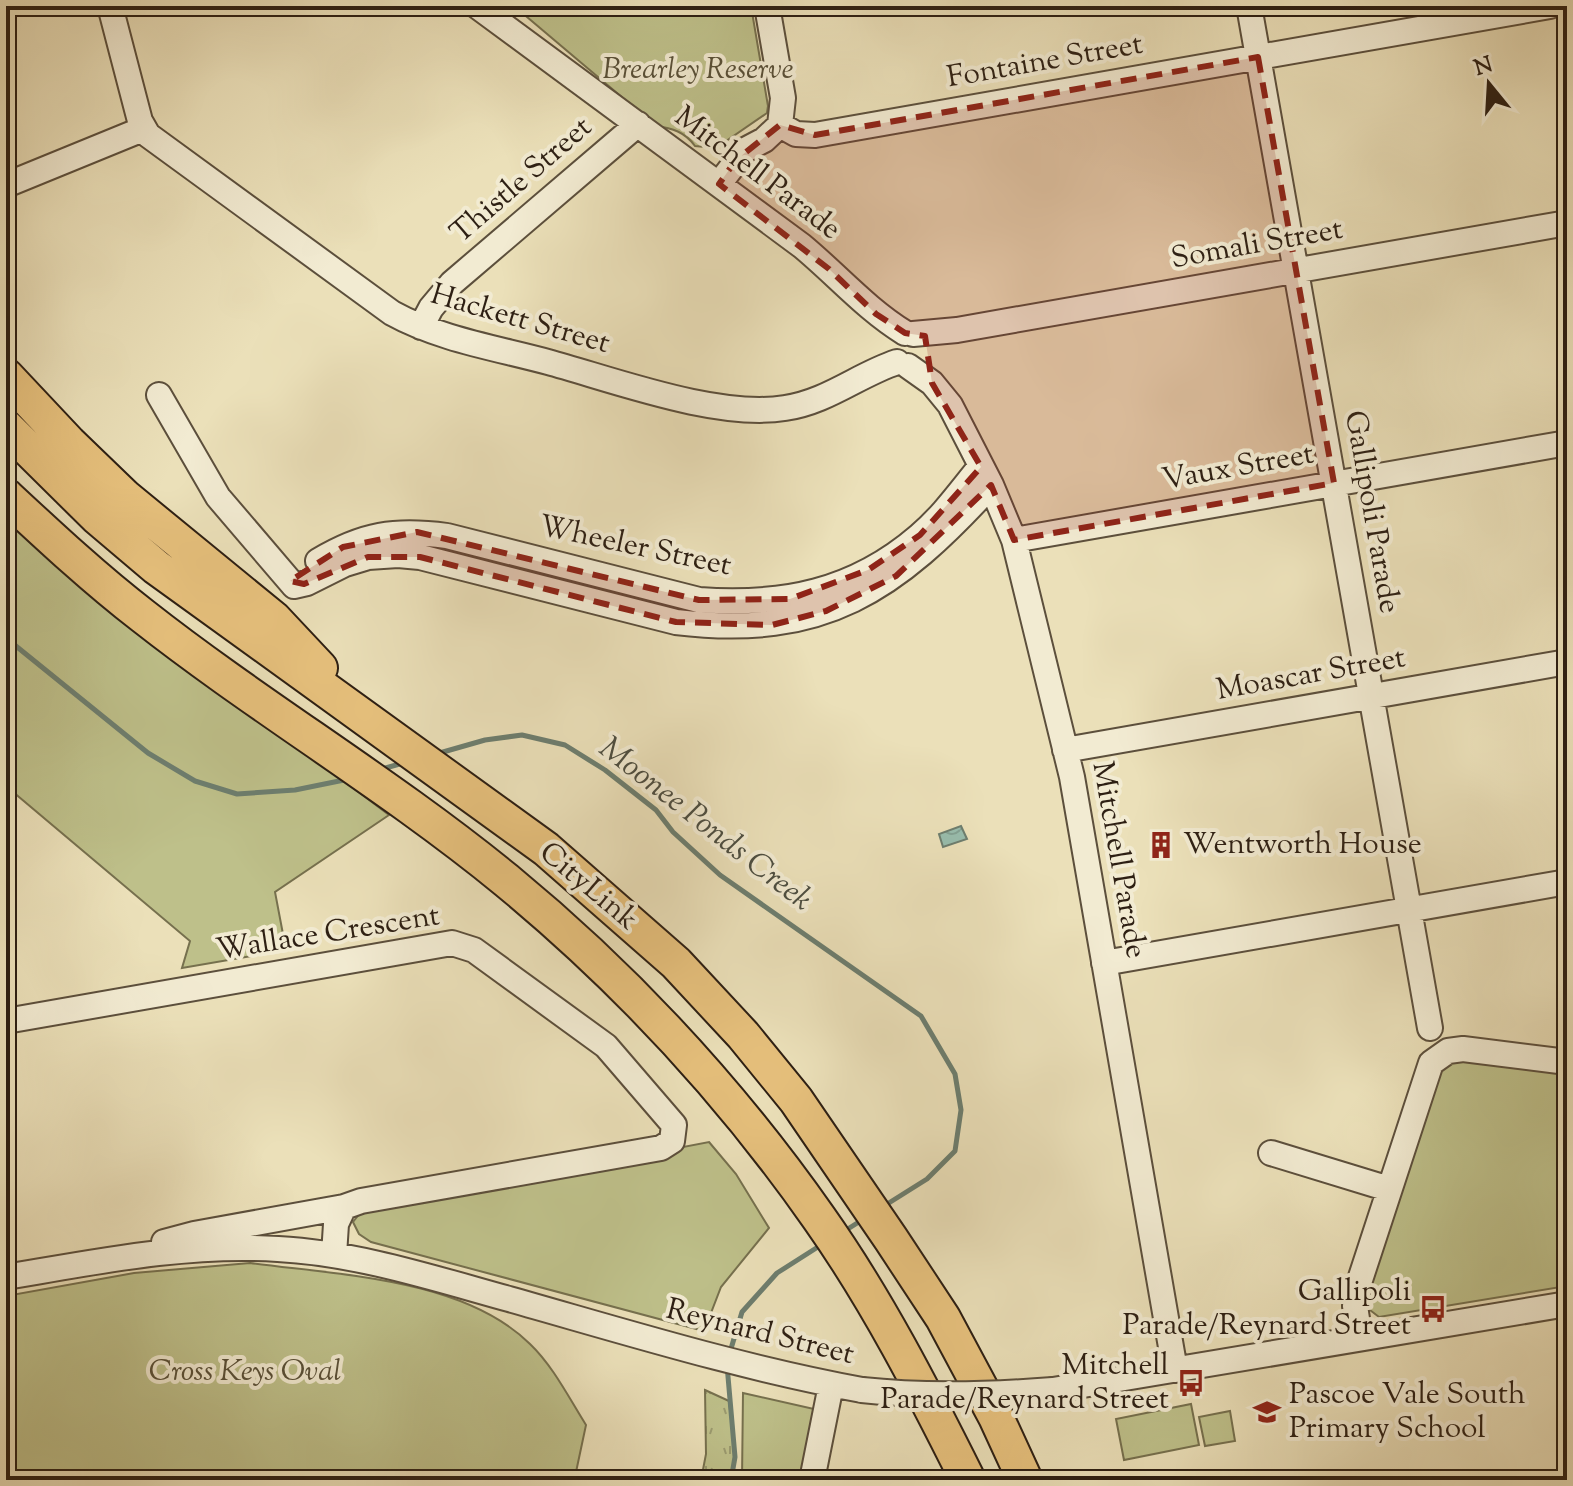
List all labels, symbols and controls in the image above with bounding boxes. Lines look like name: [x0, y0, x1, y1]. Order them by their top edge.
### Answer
street label: Fontaine Street: [944, 24, 1146, 100]
north arrow: [1449, 44, 1529, 124]
park label: Brearley Reserve: [602, 49, 794, 92]
text: N: [1470, 50, 1497, 86]
street label: Mitchell Parade: [665, 97, 849, 251]
street label: Thistle Street: [442, 107, 602, 255]
street label: Somali Street: [1168, 209, 1346, 281]
street label: Hackett Street: [425, 274, 615, 366]
street label: Gallipoli Parade: [1332, 407, 1410, 617]
street label: Vaux Street: [1159, 434, 1317, 502]
street label: Wheeler Street: [535, 506, 735, 588]
street label: Moascar Street: [1213, 637, 1409, 713]
water label: Moonee Ponds Creek: [588, 727, 822, 923]
street label: Mitchell Parade: [1080, 758, 1156, 962]
place label: Wentworth House: [1183, 824, 1422, 867]
building icon: Wentworth House: [1146, 830, 1176, 860]
street label: CityLink: [529, 833, 647, 941]
street label: Wallace Crescent: [213, 895, 443, 973]
place label: Gallipoli Parade/Reynard Street: [1122, 1271, 1411, 1348]
street label: Reynard Street: [661, 1289, 859, 1377]
bus stop icon: Gallipoli Parade/Reynard Street: [1418, 1294, 1448, 1324]
place label: Mitchell Parade/Reynard Street: [880, 1345, 1169, 1422]
park label: Cross Keys Oval: [149, 1351, 341, 1394]
bus stop icon: Mitchell Parade/Reynard Street: [1176, 1368, 1206, 1398]
place label: Pascoe Vale South Primary School: [1289, 1374, 1526, 1451]
school or university icon: Pascoe Vale South Primary School: [1252, 1397, 1282, 1427]

